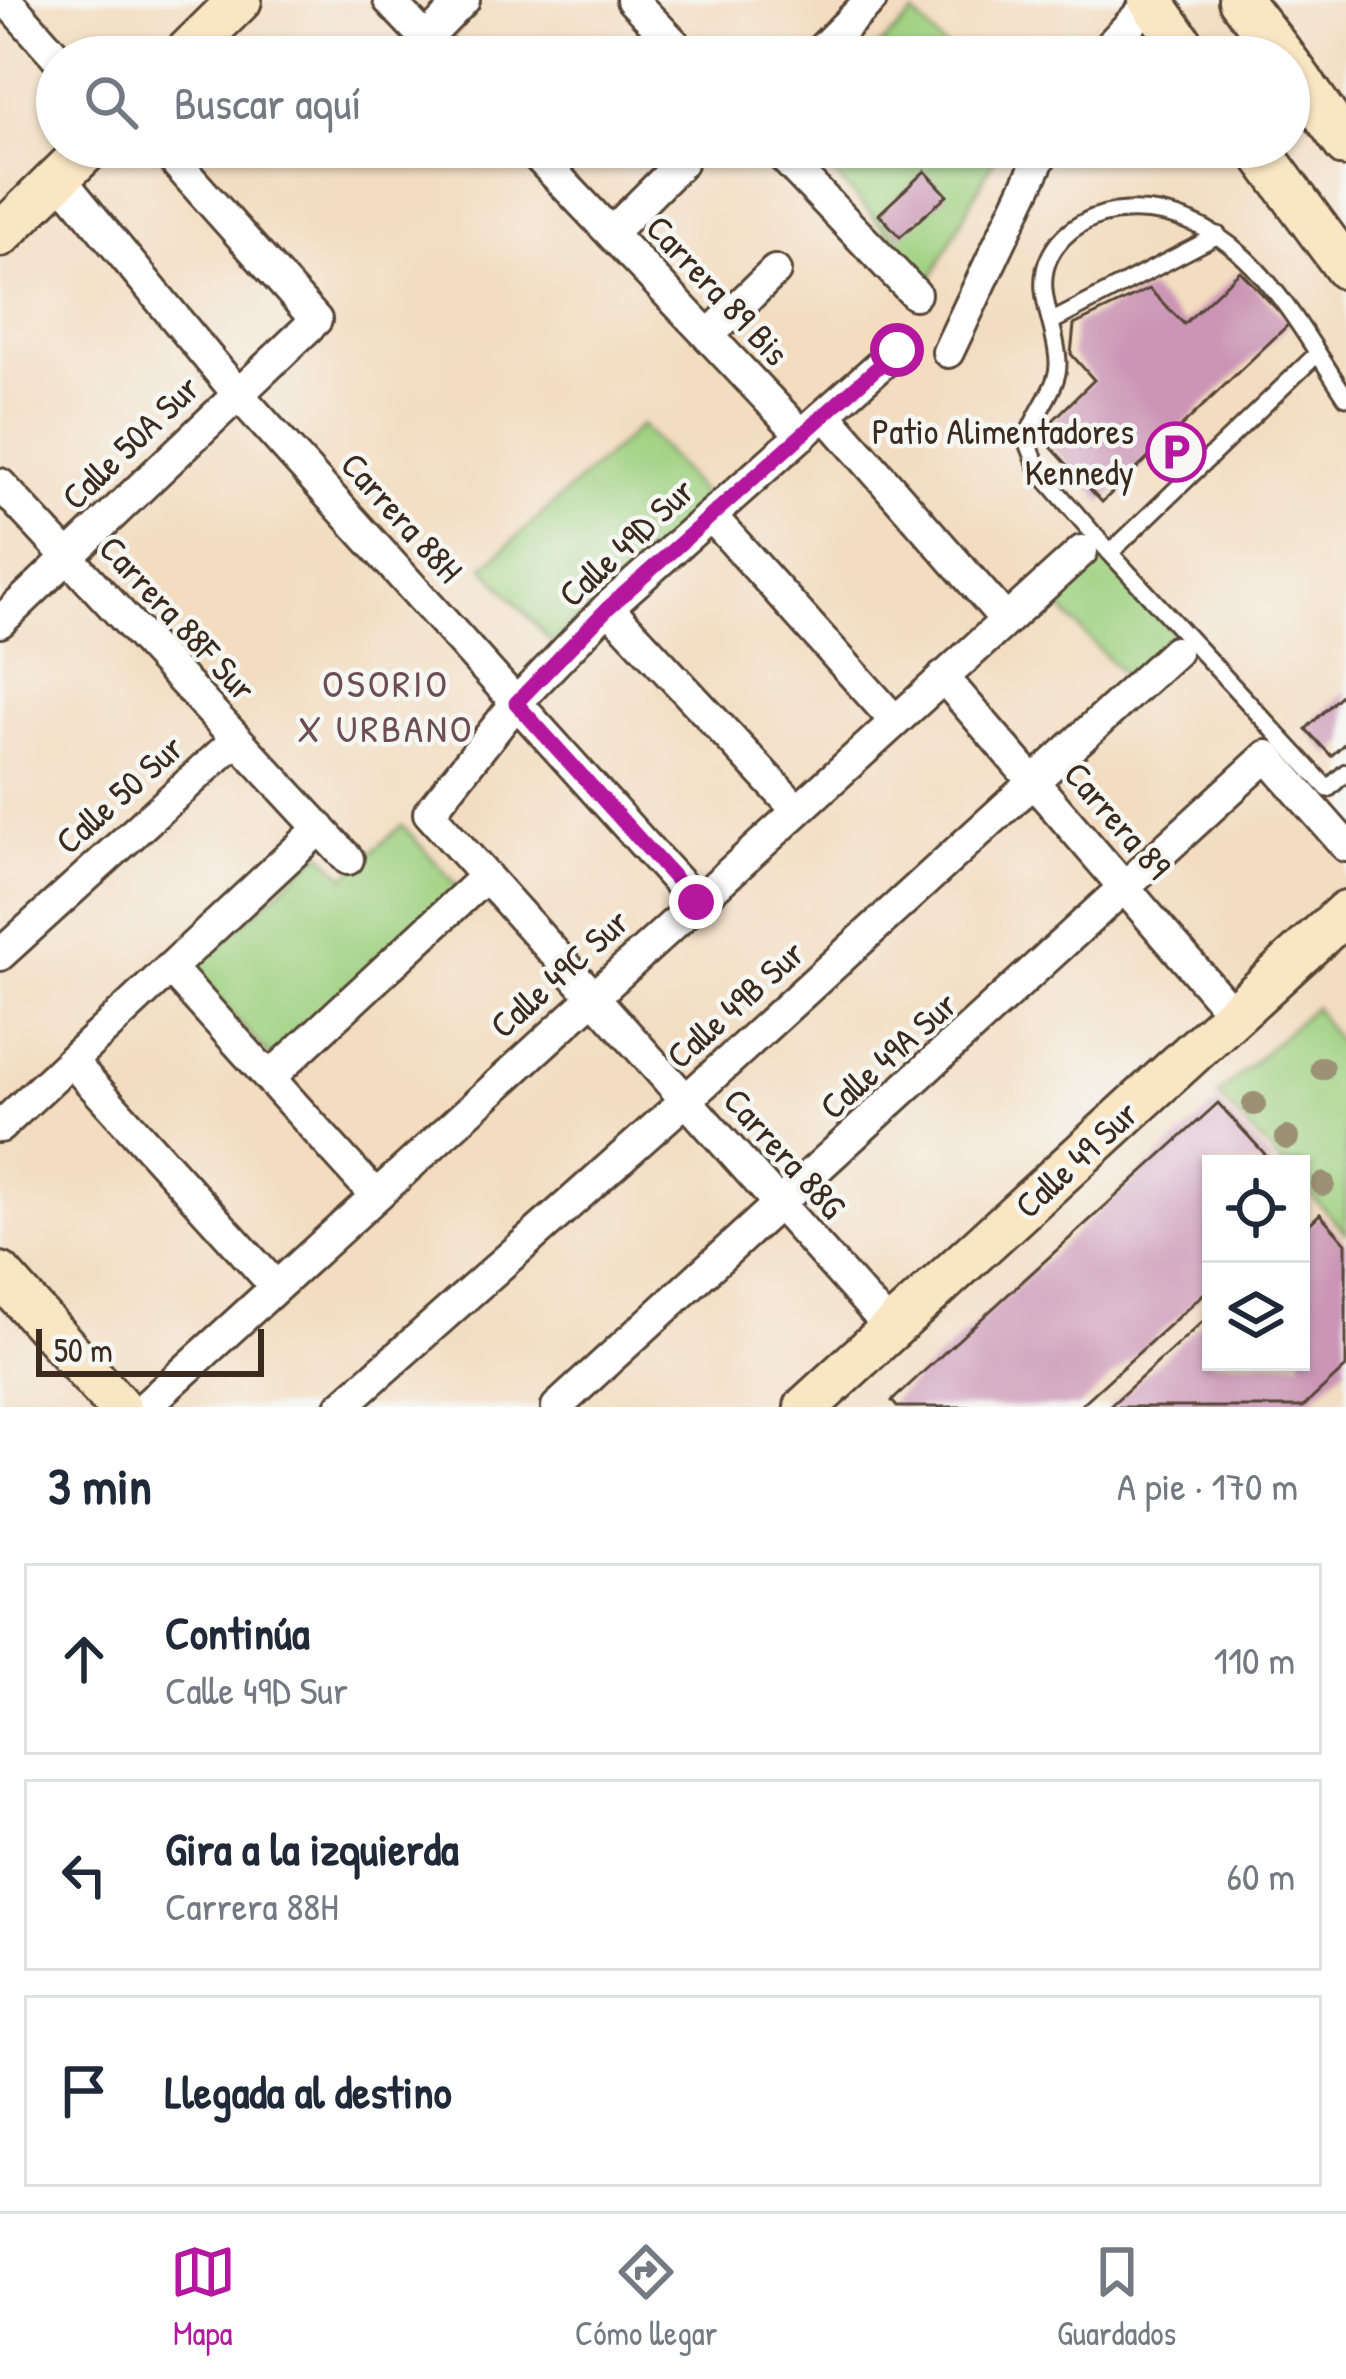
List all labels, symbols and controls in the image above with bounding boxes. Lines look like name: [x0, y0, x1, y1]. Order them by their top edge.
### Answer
search box: [36, 36, 1310, 168]
icon: search: [78, 69, 144, 135]
text: Buscar aquí: [174, 72, 361, 133]
street label: Carrera 89 Bis: [636, 204, 801, 376]
route start: [870, 323, 924, 377]
street label: Calle 50A Sur: [50, 364, 209, 520]
place label: Patio Alimentadores Kennedy: [872, 406, 1134, 496]
parking icon: Patio Alimentadores Kennedy: [1145, 421, 1207, 483]
street label: Carrera 88H: [331, 441, 474, 593]
street label: Calle 49D Sur: [547, 466, 704, 617]
street label: Carrera 88F Sur: [89, 524, 268, 711]
district label: OSORIO X URBANO: [298, 656, 474, 754]
street label: Calle 50 Sur: [44, 723, 193, 864]
street label: Carrera 89: [1054, 750, 1183, 889]
route end: [669, 875, 723, 929]
street label: Calle 49C Sur: [479, 897, 639, 1048]
street label: Calle 49B Sur: [655, 928, 814, 1079]
street label: Calle 49A Sur: [808, 980, 967, 1129]
street label: Carrera 88G: [713, 1077, 858, 1229]
street label: Calle 49 Sur: [1003, 1089, 1148, 1228]
map controls: [1202, 1155, 1310, 1371]
button: locate: [1202, 1155, 1310, 1263]
button: layers: [1202, 1263, 1310, 1371]
scale bar: [36, 1323, 264, 1376]
text: 50 m: [54, 1328, 113, 1372]
text: 3 min: [48, 1451, 152, 1520]
text: A pie · 170 m: [1117, 1459, 1298, 1512]
text: Continúa: [165, 1602, 310, 1663]
icon: ahead: [51, 1626, 117, 1692]
text: 110 m: [1214, 1633, 1295, 1686]
text: Calle 49D Sur: [165, 1663, 348, 1716]
text: Gira a la izquierda: [165, 1818, 459, 1879]
icon: left: [51, 1842, 117, 1908]
text: 60 m: [1226, 1849, 1295, 1902]
text: Carrera 88H: [165, 1879, 339, 1932]
icon: arrive: [51, 2058, 117, 2124]
text: Llegada al destino: [165, 2061, 452, 2122]
tab: Mapa: [170, 2239, 236, 2355]
tab: Cómo llegar: [575, 2239, 718, 2355]
tab: Guardados: [1057, 2239, 1176, 2355]

